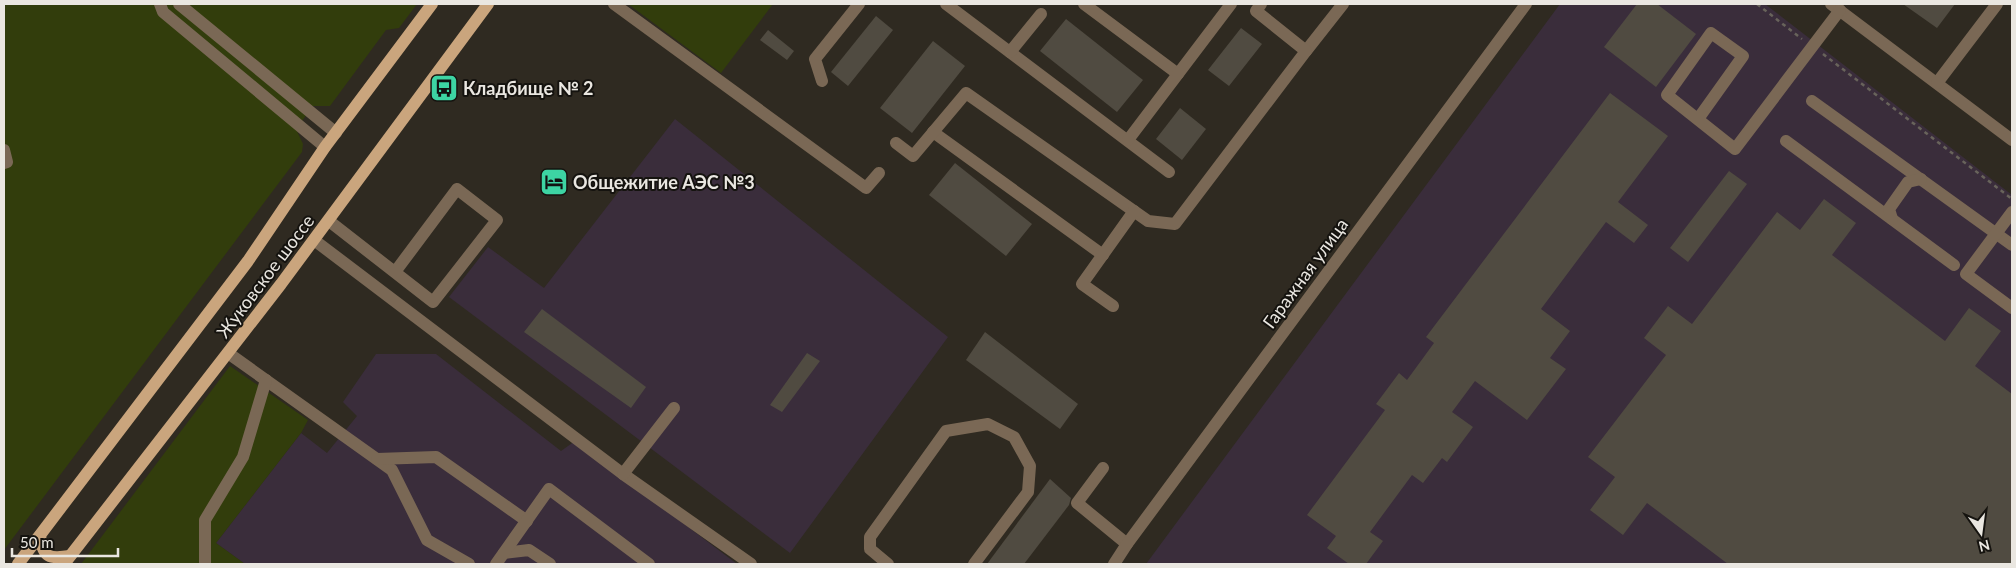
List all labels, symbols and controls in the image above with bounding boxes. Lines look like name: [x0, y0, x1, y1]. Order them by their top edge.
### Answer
bus stop icon: Кладбище № 2: [429, 73, 459, 103]
place label: Кладбище № 2: [463, 77, 593, 99]
hotel icon: Общежитие АЭС №3: [539, 167, 569, 197]
place label: Общежитие АЭС №3: [573, 171, 755, 193]
street label: Жуковское шоссе: [212, 210, 318, 342]
street label: Гаражная улица: [1258, 214, 1352, 332]
north arrow: [1956, 508, 2006, 558]
scale bar: [12, 526, 119, 558]
text: 50 m: [20, 533, 54, 551]
text: N: [1977, 537, 1992, 556]

